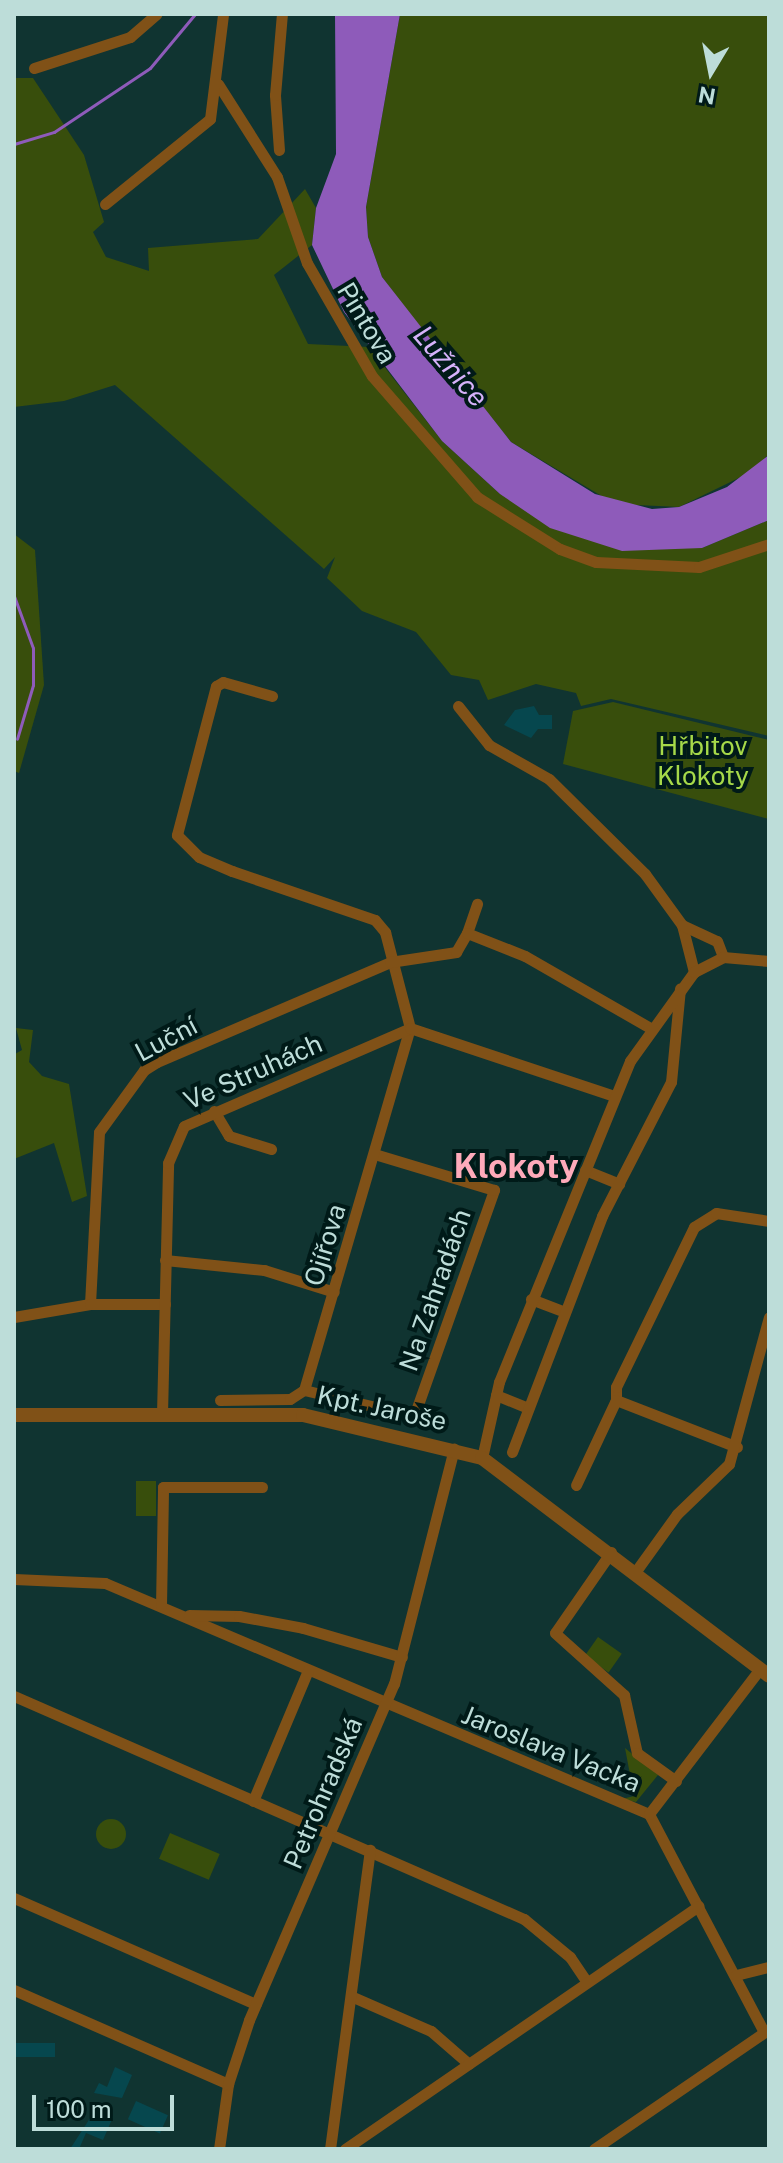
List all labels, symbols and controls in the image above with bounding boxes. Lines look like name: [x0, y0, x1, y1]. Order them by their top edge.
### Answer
north arrow: [671, 32, 751, 112]
text: N: [696, 81, 718, 110]
street label: Pintova: [331, 277, 403, 369]
water label: Lužnice: [407, 318, 495, 414]
park label: Hřbitov Klokoty: [657, 730, 749, 792]
street label: Luční: [130, 1010, 202, 1068]
street label: Ve Struhách: [179, 1028, 327, 1116]
district label: Klokoty: [453, 1147, 579, 1187]
street label: Ojířova: [298, 1200, 352, 1290]
street label: Na Zahradách: [393, 1205, 477, 1375]
street label: Kpt. Jaroše: [314, 1379, 450, 1437]
street label: Jaroslava Vacka: [457, 1699, 645, 1799]
street label: Petrohradská: [277, 1713, 369, 1873]
scale bar: [36, 2079, 178, 2129]
text: 100 m: [46, 2095, 112, 2123]

